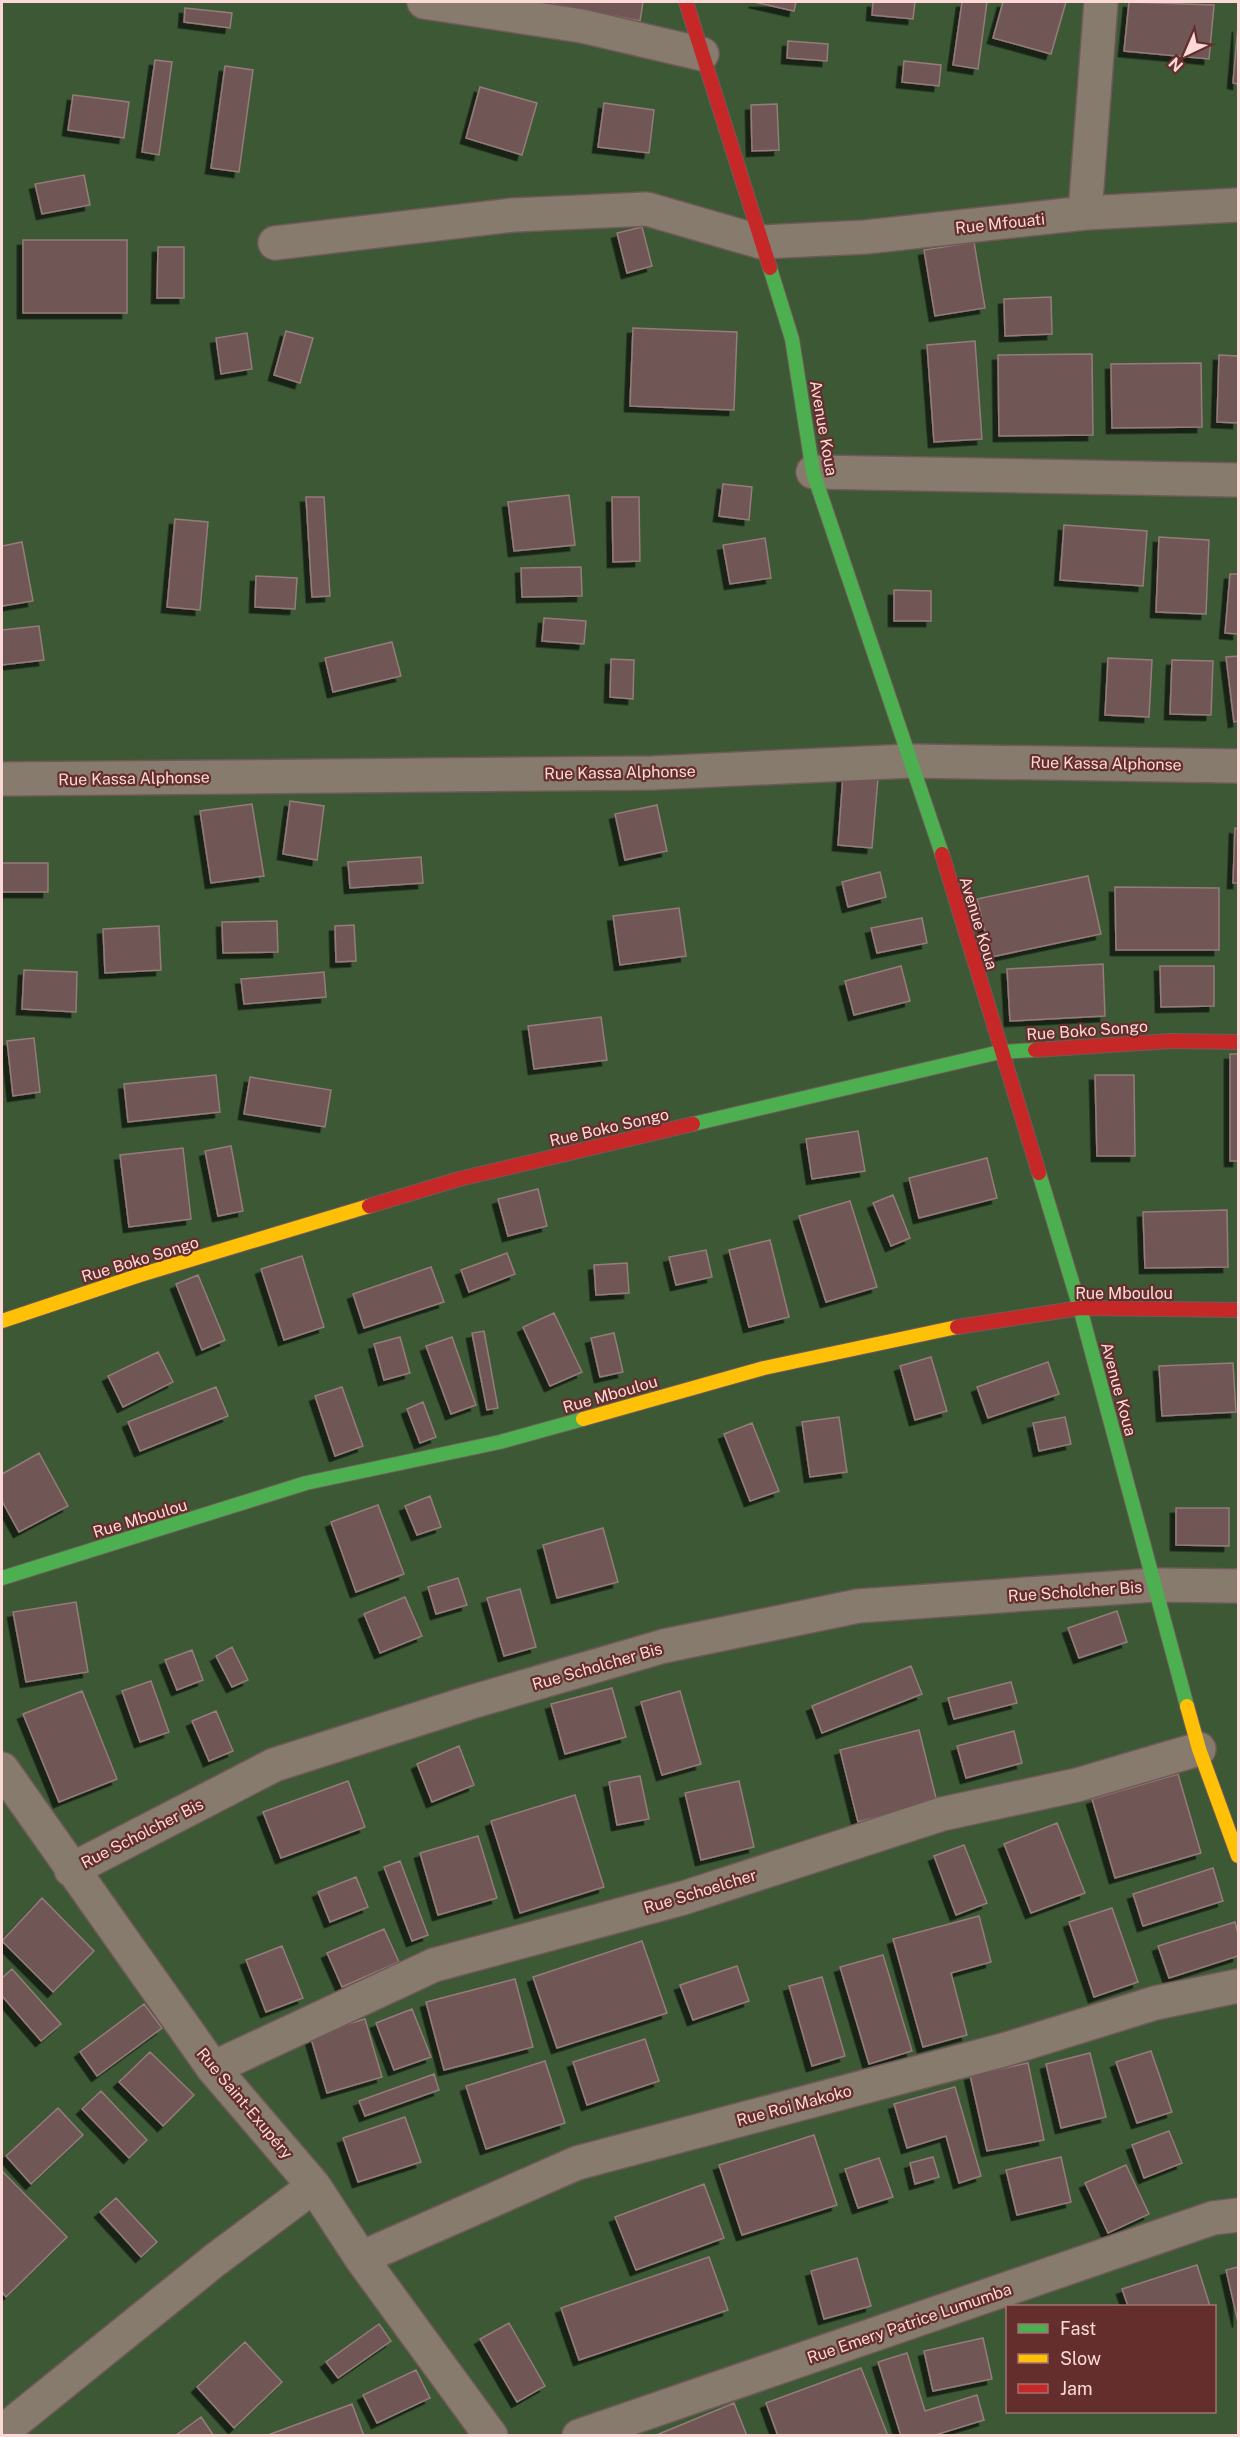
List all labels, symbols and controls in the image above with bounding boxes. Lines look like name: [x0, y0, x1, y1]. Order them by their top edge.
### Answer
north arrow: [1156, 24, 1216, 84]
text: N: [1165, 53, 1187, 76]
street label: Rue Mfouati: [954, 209, 1046, 238]
street label: Avenue Koua: [806, 379, 841, 477]
street label: Rue Kassa Alphonse: [1030, 753, 1182, 774]
street label: Rue Kassa Alphonse: [544, 762, 696, 783]
street label: Rue Kassa Alphonse: [58, 768, 210, 789]
street label: Avenue Koua: [955, 874, 1002, 972]
street label: Rue Boko Songo: [1026, 1017, 1148, 1044]
street label: Rue Boko Songo: [548, 1105, 671, 1150]
street label: Rue Boko Songo: [79, 1233, 201, 1286]
street label: Rue Mboulou: [1075, 1284, 1173, 1303]
street label: Avenue Koua: [1097, 1340, 1140, 1438]
street label: Rue Mboulou: [561, 1372, 660, 1417]
street label: Rue Mboulou: [91, 1495, 190, 1542]
street label: Rue Scholcher Bis: [1007, 1577, 1143, 1606]
street label: Rue Scholcher Bis: [530, 1639, 664, 1694]
street label: Rue Scholcher Bis: [78, 1794, 207, 1872]
street label: Rue Schoelcher: [641, 1865, 759, 1918]
street label: Rue Saint-Exupéry: [193, 2044, 297, 2163]
street label: Rue Roi Makoko: [734, 2081, 854, 2130]
street label: Rue Emery Patrice Lumumba: [805, 2280, 1014, 2367]
legend: [1006, 2305, 1216, 2413]
text: Fast: [1060, 2318, 1096, 2339]
text: Slow: [1060, 2348, 1101, 2369]
text: Jam: [1060, 2378, 1093, 2399]

